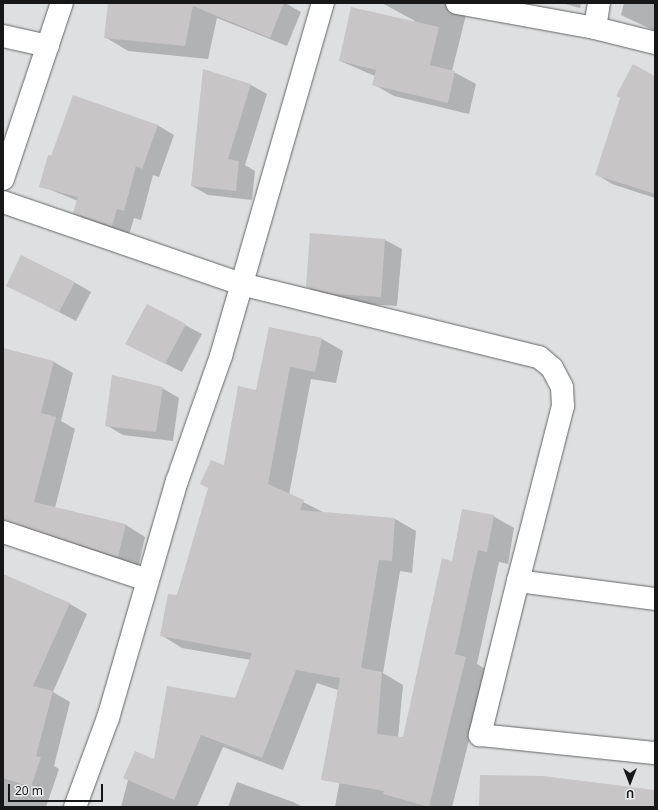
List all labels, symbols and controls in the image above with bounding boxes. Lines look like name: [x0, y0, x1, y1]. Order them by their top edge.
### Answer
north arrow: [610, 762, 650, 802]
scale bar: [10, 776, 105, 802]
text: 20 m: [15, 782, 43, 799]
text: U: [626, 787, 634, 802]

